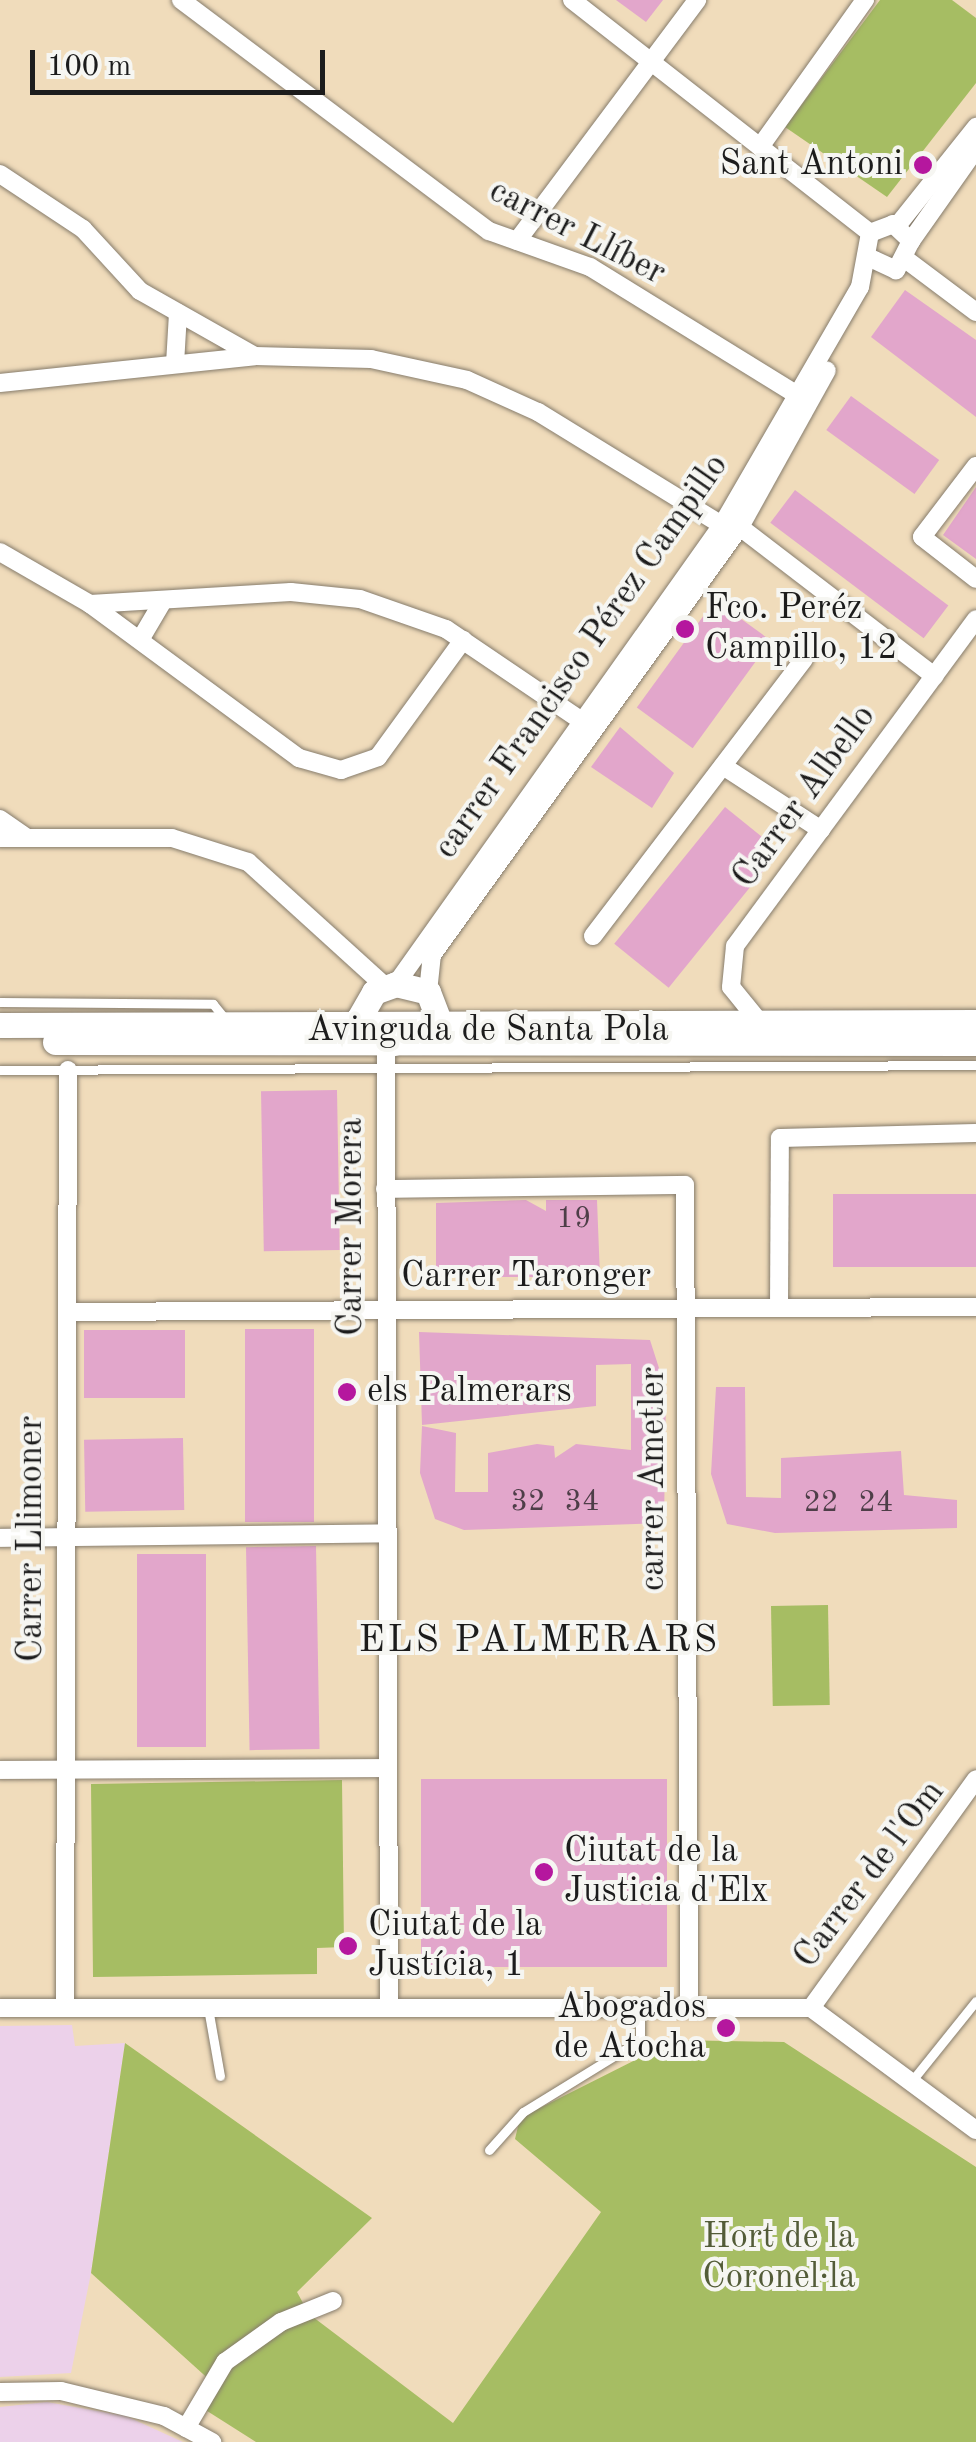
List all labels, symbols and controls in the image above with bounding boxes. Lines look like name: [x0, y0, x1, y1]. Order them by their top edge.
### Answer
scale bar: [35, 30, 330, 92]
text: 100 m: [47, 52, 131, 82]
place label: Sant Antoni: [719, 144, 903, 186]
marker: Sant Antoni: [912, 154, 934, 176]
street label: carrer Llíber: [482, 171, 672, 295]
street label: carrer Francisco Pérez Campillo: [426, 447, 738, 867]
place label: Fco. Peréz Campillo, 12: [705, 588, 898, 670]
marker: Fco. Peréz Campillo, 12: [674, 618, 696, 640]
street label: Carrer Albello: [724, 697, 886, 897]
street label: Avinguda de Santa Pola: [307, 1010, 669, 1052]
street label: Carrer Morera: [331, 1118, 373, 1336]
house number: 19: [557, 1201, 591, 1237]
street label: Carrer Taronger: [401, 1256, 651, 1298]
street label: carrer Ametler: [633, 1367, 675, 1591]
place label: els Palmerars: [367, 1371, 572, 1413]
marker: els Palmerars: [336, 1381, 358, 1403]
street label: Carrer Llimoner: [11, 1416, 53, 1662]
house number: 32: [511, 1484, 545, 1520]
house number: 34: [565, 1484, 599, 1520]
house number: 22: [804, 1485, 838, 1521]
house number: 24: [859, 1485, 893, 1521]
district label: ELS PALMERARS: [358, 1619, 720, 1665]
street label: Carrer de l'Om: [786, 1773, 954, 1977]
place label: Ciutat de la Justicia d'Elx: [564, 1831, 769, 1913]
marker: Ciutat de la Justicia d'Elx: [533, 1861, 555, 1883]
place label: Ciutat de la Justícia, 1: [368, 1905, 542, 1987]
marker: Ciutat de la Justícia, 1: [337, 1935, 359, 1957]
place label: Abogados de Atocha: [554, 1987, 706, 2069]
marker: Abogados de Atocha: [715, 2017, 737, 2039]
park label: Hort de la Coronel·la: [702, 2217, 856, 2299]

